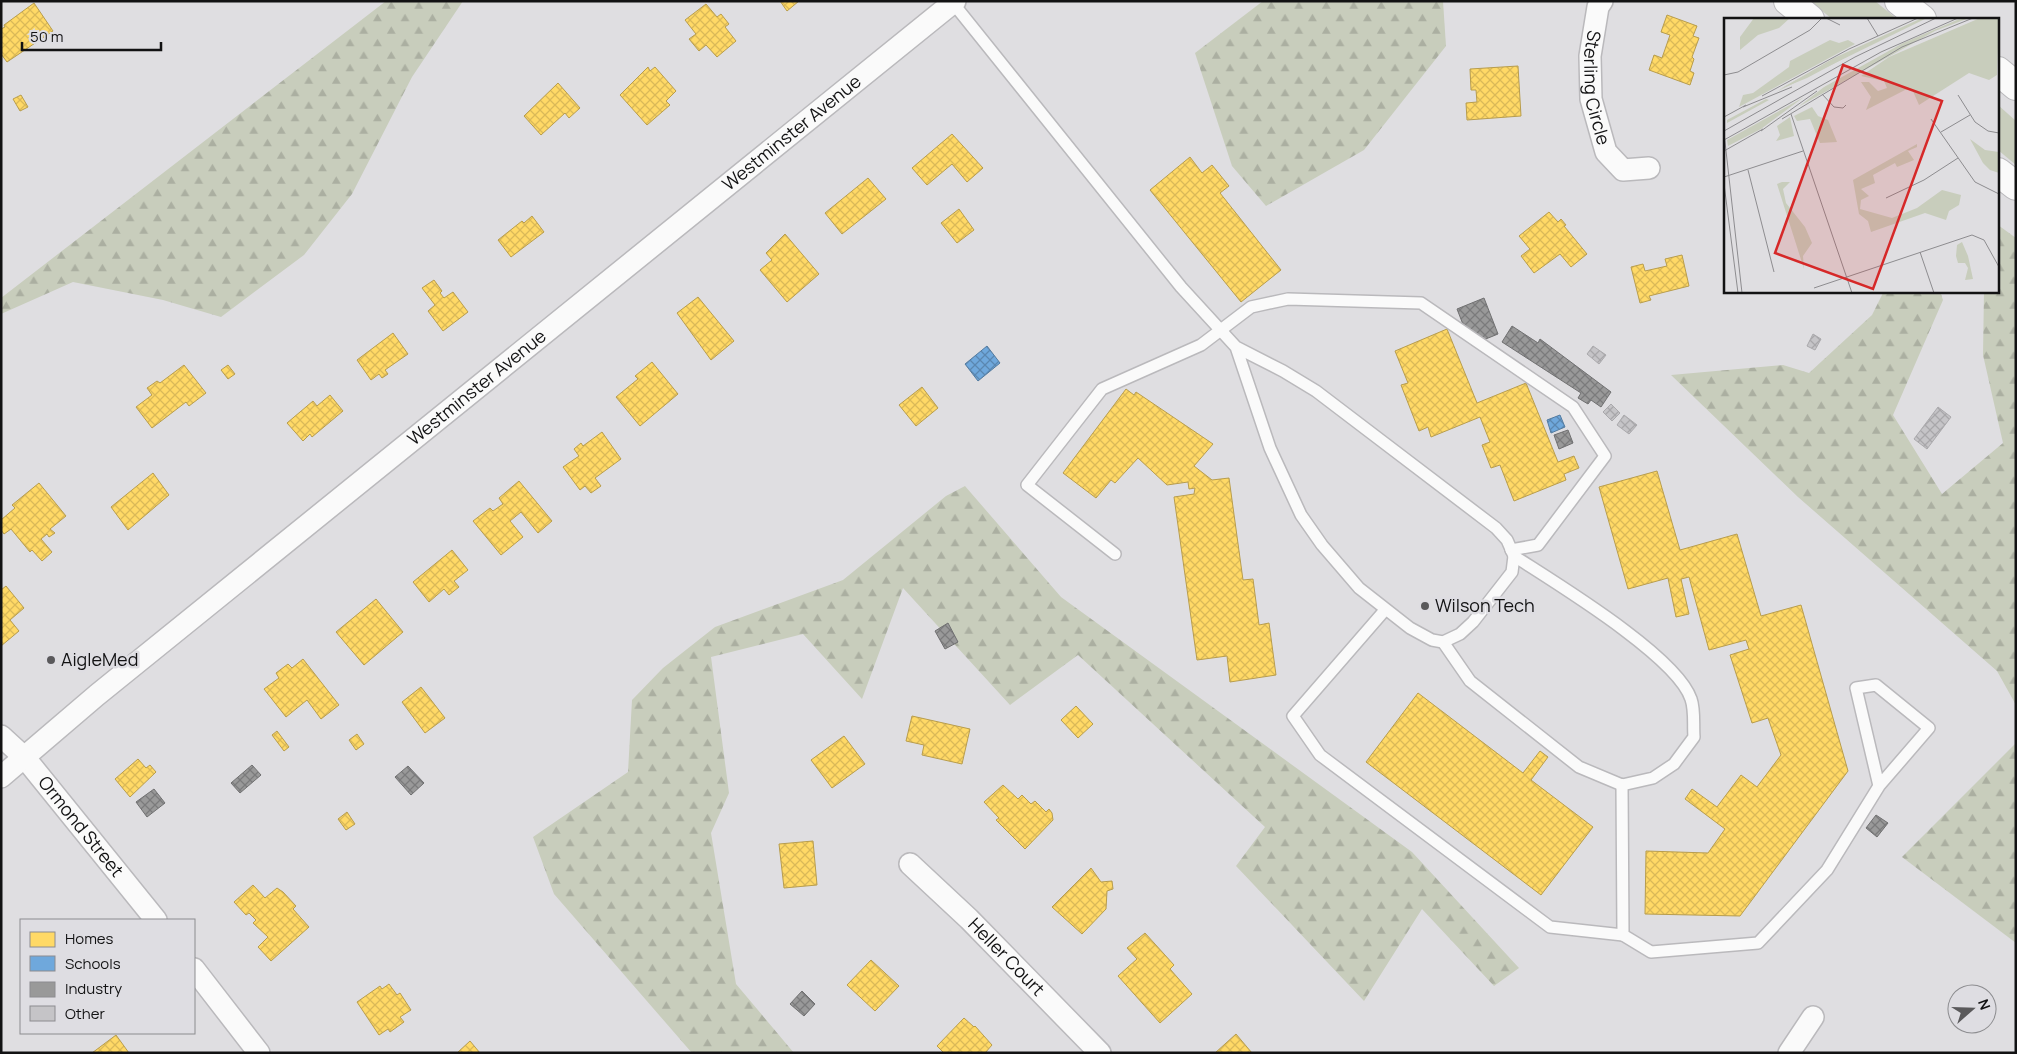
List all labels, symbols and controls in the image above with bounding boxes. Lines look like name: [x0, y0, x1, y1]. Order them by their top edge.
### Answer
inset map: [1724, 18, 2000, 292]
scale bar: [22, 20, 161, 52]
text: 50 m: [30, 26, 64, 47]
street label: Sterling Circle: [1579, 29, 1616, 147]
street label: Westminster Avenue: [717, 69, 866, 196]
street label: Westminster Avenue: [402, 324, 551, 450]
place label: Wilson Tech: [1435, 593, 1535, 617]
marker: Wilson Tech: [1419, 600, 1431, 612]
place label: AigleMed: [61, 647, 138, 671]
marker: AigleMed: [45, 654, 57, 666]
street label: Ormond Street: [33, 771, 129, 882]
street label: Heller Court: [964, 912, 1050, 1001]
legend: [20, 919, 195, 1034]
text: Homes: [65, 928, 114, 949]
text: Schools: [65, 953, 121, 974]
text: Industry: [65, 978, 122, 999]
north arrow: [1947, 984, 1997, 1034]
text: N: [1974, 996, 1995, 1012]
text: Other: [65, 1003, 106, 1024]

